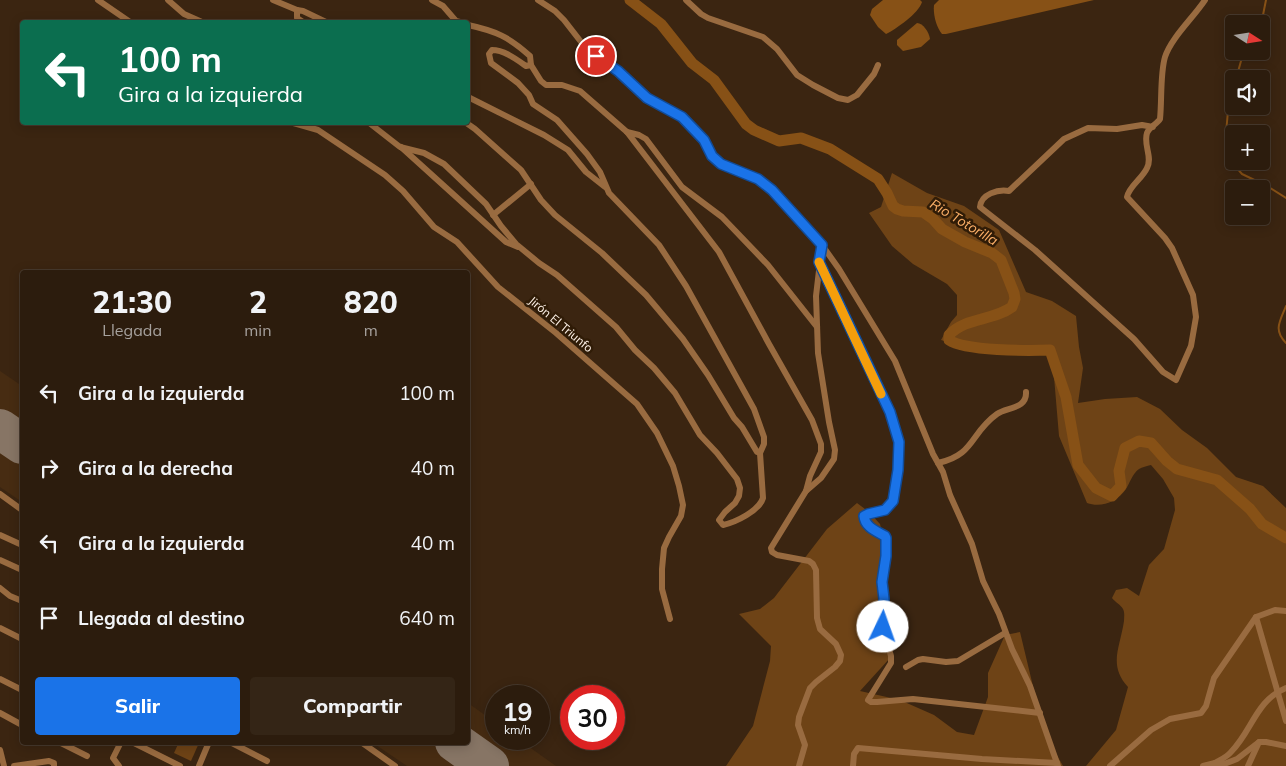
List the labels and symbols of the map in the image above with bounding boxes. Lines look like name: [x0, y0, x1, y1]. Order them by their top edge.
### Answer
north arrow: [1225, 15, 1270, 60]
pin: [575, 35, 617, 77]
water label: Rio Totorilla: [927, 195, 1001, 249]
street label: Jirón El Triunfo: [526, 293, 596, 355]
position arrow: [856, 600, 908, 652]
speed limit sign: 30: [560, 685, 625, 750]

